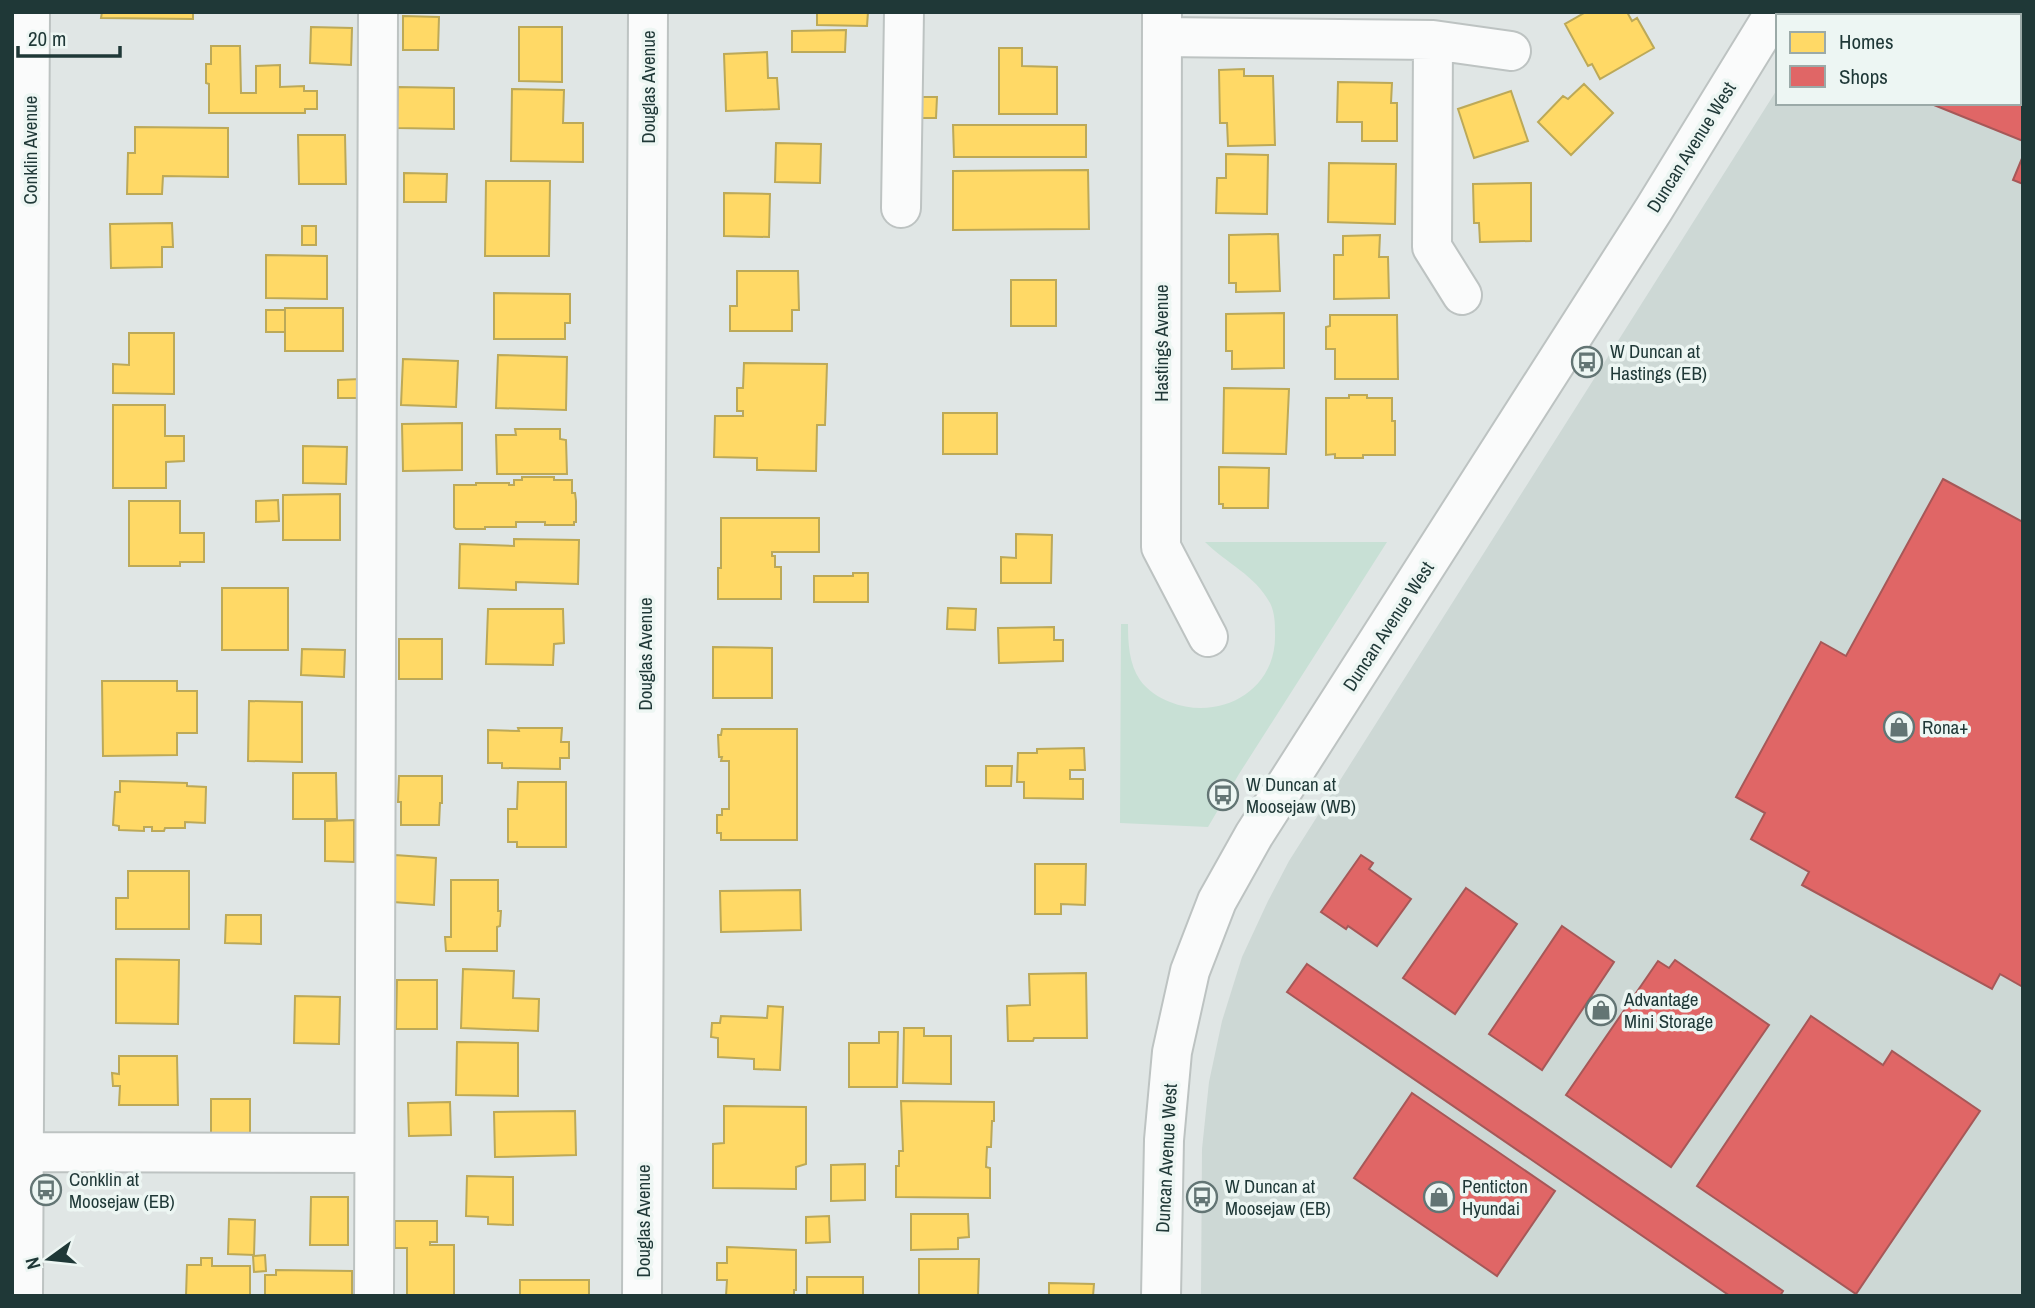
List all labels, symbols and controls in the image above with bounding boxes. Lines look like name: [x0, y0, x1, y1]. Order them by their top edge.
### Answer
scale bar: [18, 14, 119, 58]
legend: [1776, 14, 2021, 105]
text: 20 m: [28, 24, 66, 53]
text: Homes: [1839, 27, 1894, 56]
street label: Douglas Avenue: [635, 30, 661, 144]
text: Shops: [1839, 62, 1888, 91]
street label: Duncan Avenue West: [1640, 76, 1742, 217]
street label: Conklin Avenue: [17, 96, 43, 204]
street label: Hastings Avenue: [1148, 284, 1174, 402]
place label: W Duncan at Hastings (EB): [1610, 338, 1707, 386]
bus stop icon: W Duncan at Hastings (EB): [1570, 345, 1604, 379]
street label: Duncan Avenue West: [1336, 556, 1440, 696]
street label: Douglas Avenue: [632, 597, 658, 711]
shop icon: Rona+: [1882, 710, 1916, 744]
place label: Rona+: [1922, 714, 1968, 740]
place label: W Duncan at Moosejaw (WB): [1246, 771, 1356, 819]
bus stop icon: W Duncan at Moosejaw (WB): [1206, 778, 1240, 812]
place label: Advantage Mini Storage: [1623, 986, 1713, 1034]
shop icon: Advantage Mini Storage: [1584, 993, 1618, 1027]
street label: Duncan Avenue West: [1149, 1082, 1183, 1233]
street label: Douglas Avenue: [630, 1164, 656, 1278]
place label: Conklin at Moosejaw (EB): [69, 1166, 175, 1214]
bus stop icon: Conklin at Moosejaw (EB): [29, 1173, 63, 1207]
place label: W Duncan at Moosejaw (EB): [1225, 1173, 1331, 1221]
place label: Penticton Hyundai: [1462, 1173, 1528, 1221]
bus stop icon: W Duncan at Moosejaw (EB): [1185, 1180, 1219, 1214]
shop icon: Penticton Hyundai: [1422, 1180, 1456, 1214]
north arrow: [14, 1224, 84, 1294]
text: N: [19, 1255, 47, 1272]

